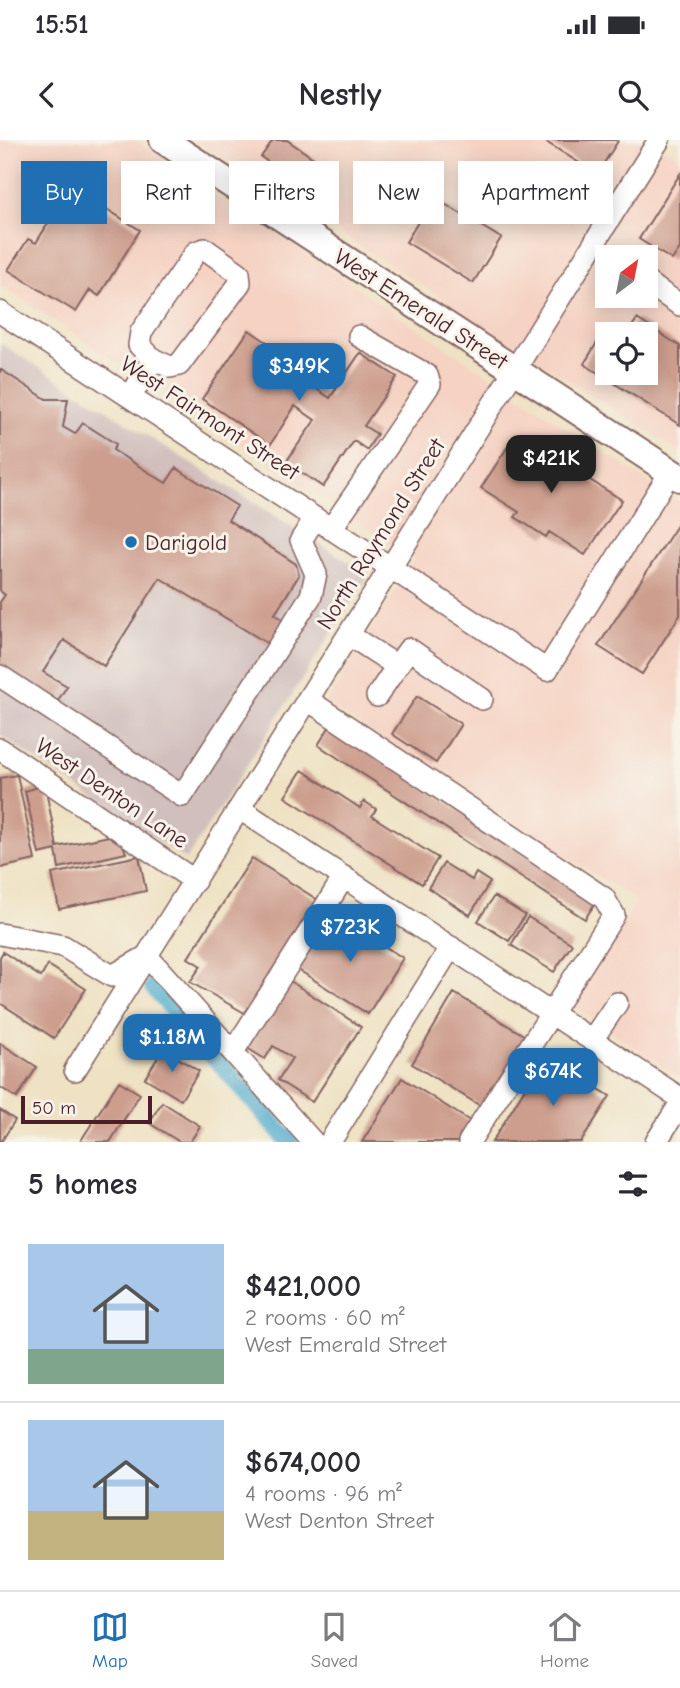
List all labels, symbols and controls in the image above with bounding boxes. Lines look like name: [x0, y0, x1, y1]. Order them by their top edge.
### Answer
text: 15:51: [35, 10, 88, 40]
icon: back: [28, 76, 66, 114]
text: Nestly: [299, 76, 381, 113]
icon: search: [614, 76, 652, 114]
chip: Buy: [21, 161, 107, 224]
chip: Rent: [121, 161, 215, 224]
chip: Filters: [229, 161, 339, 224]
chip: New: [353, 161, 444, 224]
chip: Apartment: [458, 161, 613, 224]
street label: West Emerald Street: [329, 243, 514, 376]
north arrow: [595, 245, 658, 308]
map controls: [595, 245, 658, 385]
button: locate: [595, 322, 658, 385]
pin: $349K: [250, 344, 348, 403]
street label: West Fairmont Street: [116, 350, 306, 487]
text: $349K: [269, 352, 329, 379]
street label: North Raymond Street: [311, 432, 451, 634]
pin: $421K: [502, 436, 600, 495]
text: $421K: [522, 444, 580, 471]
place label: Darigold: [145, 529, 227, 556]
marker: Darigold: [123, 534, 139, 550]
street label: West Denton Lane: [31, 732, 193, 854]
pin: $723K: [301, 904, 399, 964]
text: $723K: [320, 913, 380, 940]
pin: $1.18M: [115, 1014, 229, 1074]
text: $1.18M: [139, 1023, 205, 1050]
pin: $674K: [504, 1048, 602, 1108]
text: $674K: [524, 1057, 582, 1084]
scale bar: [21, 1093, 152, 1125]
text: 50 m: [32, 1097, 76, 1119]
icon: filters: [614, 1165, 652, 1203]
text: 5 homes: [28, 1167, 137, 1202]
text: $421,000: [245, 1269, 361, 1304]
icon: home: [84, 1272, 168, 1356]
text: 2 rooms · 60 m²: [245, 1304, 405, 1331]
text: West Emerald Street: [245, 1331, 446, 1358]
text: $674,000: [245, 1445, 361, 1480]
icon: home: [84, 1448, 168, 1532]
text: 4 rooms · 96 m²: [245, 1480, 402, 1507]
text: West Denton Street: [245, 1507, 434, 1534]
tab: Map: [91, 1608, 129, 1672]
tab: Saved: [311, 1608, 358, 1672]
tab: Home: [540, 1608, 589, 1672]

